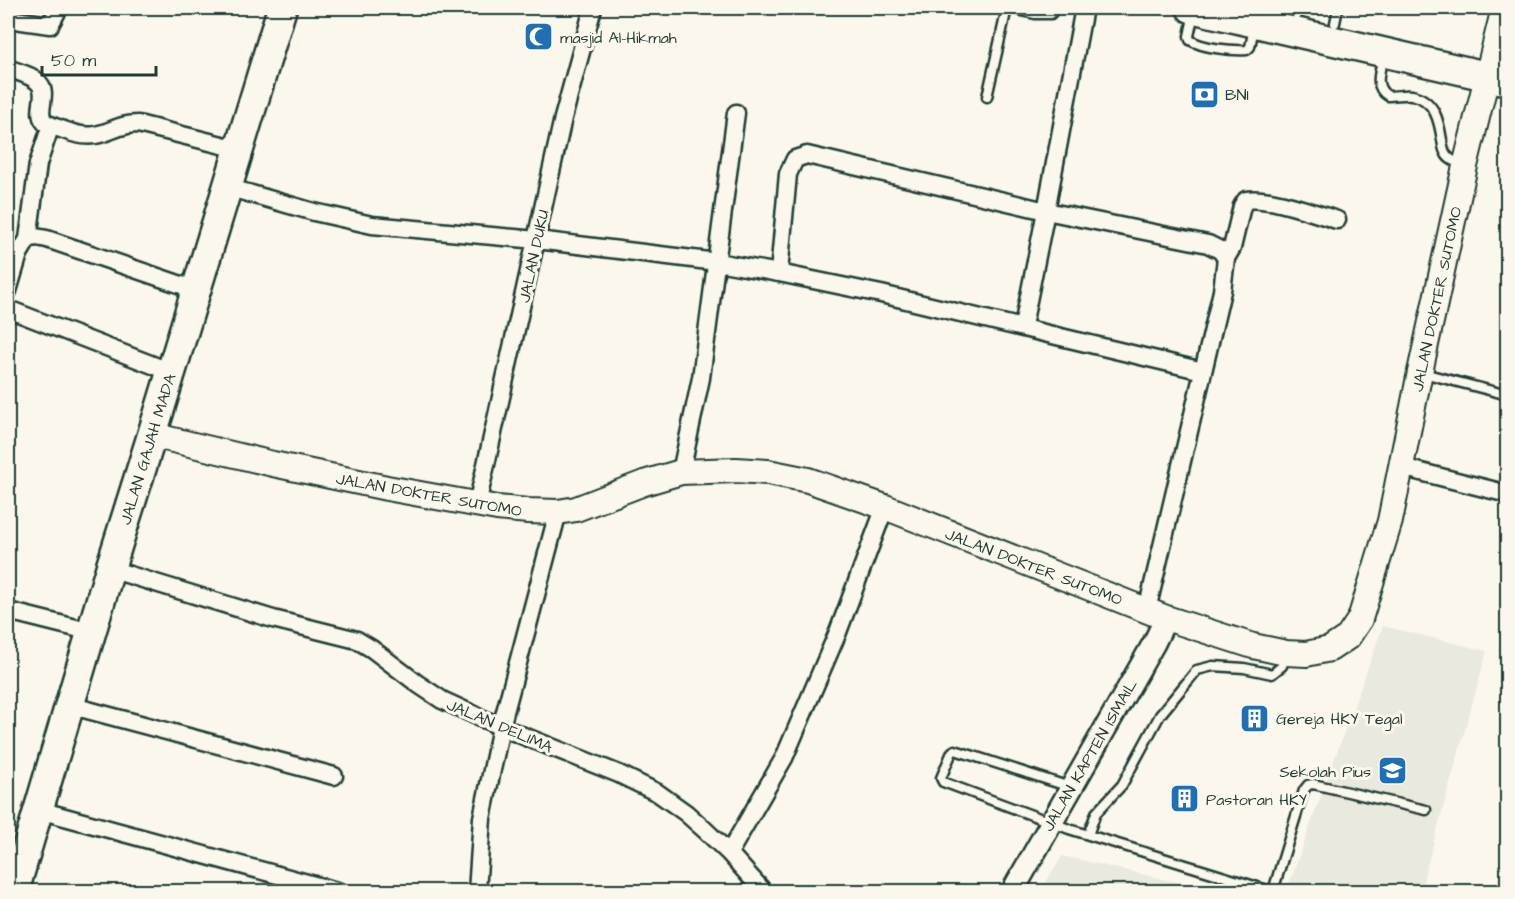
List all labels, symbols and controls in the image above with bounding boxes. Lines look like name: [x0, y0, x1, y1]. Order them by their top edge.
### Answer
mosque icon: masjid Al-Hikmah: [523, 21, 555, 53]
place label: masjid Al-Hikmah: [560, 27, 677, 49]
scale bar: [42, 39, 156, 77]
text: 50 m: [51, 48, 96, 73]
bank icon: BNI: [1188, 78, 1220, 110]
place label: BNI: [1225, 84, 1249, 106]
street label: JALAN DOKTER SUTOMO: [1407, 204, 1467, 394]
street label: JALAN DUKU: [513, 208, 555, 305]
street label: JALAN GAJAH MADA: [115, 371, 181, 527]
street label: JALAN DOKTER SUTOMO: [334, 468, 524, 522]
street label: JALAN DOKTER SUTOMO: [942, 523, 1126, 611]
street label: JALAN KAPTEN ISMAIL: [1037, 675, 1142, 836]
street label: JALAN DELIMA: [443, 694, 556, 758]
building icon: Gereja HKY Tegal: [1239, 702, 1271, 734]
place label: Gereja HKY Tegal: [1276, 708, 1402, 731]
school or university icon: Sekolah Pius: [1376, 755, 1408, 787]
place label: Sekolah Pius: [1279, 761, 1371, 783]
building icon: Pastoran HKY: [1169, 783, 1201, 815]
place label: Pastoran HKY: [1206, 789, 1308, 811]

